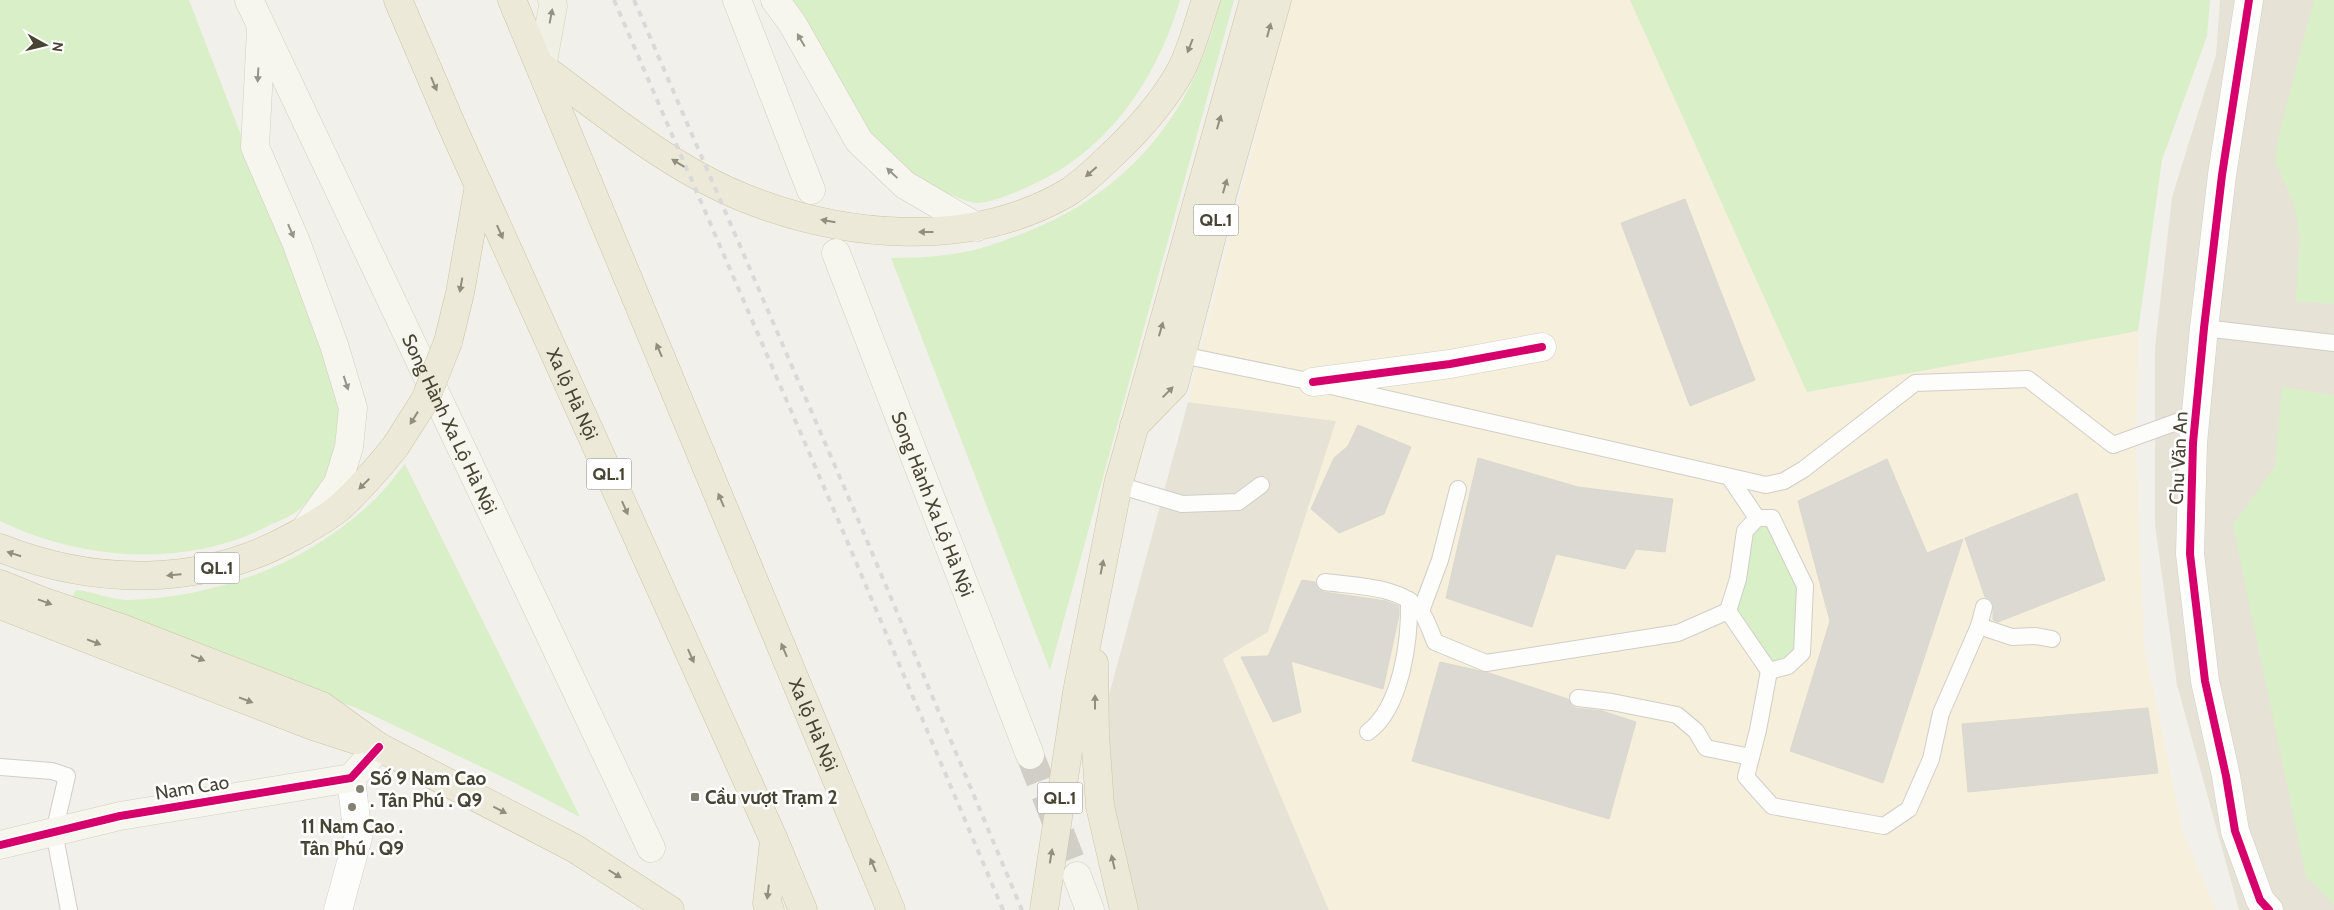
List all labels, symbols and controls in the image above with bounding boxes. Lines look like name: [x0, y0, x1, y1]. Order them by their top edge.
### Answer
one-way arrow: [548, 8, 556, 24]
north arrow: [20, 20, 70, 70]
one-way arrow: [1265, 22, 1273, 37]
one-way arrow: [797, 33, 805, 47]
one-way arrow: [1186, 39, 1194, 54]
text: N: [48, 41, 67, 53]
one-way arrow: [254, 68, 262, 84]
one-way arrow: [431, 77, 439, 91]
one-way arrow: [1216, 115, 1224, 130]
one-way arrow: [671, 158, 684, 167]
one-way arrow: [887, 167, 899, 179]
one-way arrow: [1085, 167, 1098, 178]
one-way arrow: [1221, 179, 1229, 194]
road number: QL.1: [1194, 204, 1238, 236]
one-way arrow: [820, 217, 836, 225]
one-way arrow: [287, 224, 295, 238]
one-way arrow: [496, 225, 504, 239]
one-way arrow: [917, 228, 933, 236]
one-way arrow: [457, 277, 465, 293]
one-way arrow: [1157, 322, 1165, 337]
street label: Song Hành Xa Lộ Hà Nội: [397, 330, 502, 518]
one-way arrow: [655, 343, 663, 357]
street label: Xa lộ Hà Nội: [542, 345, 603, 444]
one-way arrow: [342, 376, 350, 391]
one-way arrow: [1161, 386, 1173, 398]
street label: Song Hành Xa Lộ Hà Nội: [886, 408, 979, 600]
one-way arrow: [409, 411, 418, 424]
street label: Chu Văn An: [2165, 411, 2192, 505]
road number: QL.1: [586, 458, 632, 489]
one-way arrow: [358, 478, 370, 490]
one-way arrow: [717, 493, 725, 507]
one-way arrow: [621, 501, 629, 515]
one-way arrow: [7, 549, 22, 557]
road number: QL.1: [194, 552, 240, 584]
one-way arrow: [1098, 558, 1106, 574]
one-way arrow: [166, 571, 182, 579]
one-way arrow: [38, 599, 53, 606]
one-way arrow: [87, 638, 102, 646]
one-way arrow: [779, 643, 787, 657]
one-way arrow: [688, 649, 696, 663]
one-way arrow: [190, 655, 205, 663]
street label: Xa lộ Hà Nội: [784, 675, 843, 775]
one-way arrow: [1091, 693, 1099, 709]
one-way arrow: [239, 697, 253, 705]
place label: Số 9 Nam Cao . Tân Phú . Q9: [370, 767, 487, 812]
street label: Nam Cao: [153, 770, 231, 805]
road number: QL.1: [1038, 782, 1082, 814]
marker: Số 9 Nam Cao . Tân Phú . Q9: [354, 783, 366, 795]
place label: Cầu vượt Trạm 2: [705, 786, 838, 809]
marker: Cầu vượt Trạm 2: [689, 791, 701, 803]
marker: 11 Nam Cao . Tân Phú . Q9: [346, 801, 358, 813]
one-way arrow: [493, 806, 507, 814]
place label: 11 Nam Cao . Tân Phú . Q9: [300, 815, 404, 860]
one-way arrow: [1047, 848, 1055, 864]
one-way arrow: [1109, 855, 1117, 870]
one-way arrow: [868, 858, 876, 872]
one-way arrow: [609, 870, 622, 879]
one-way arrow: [764, 885, 772, 901]

